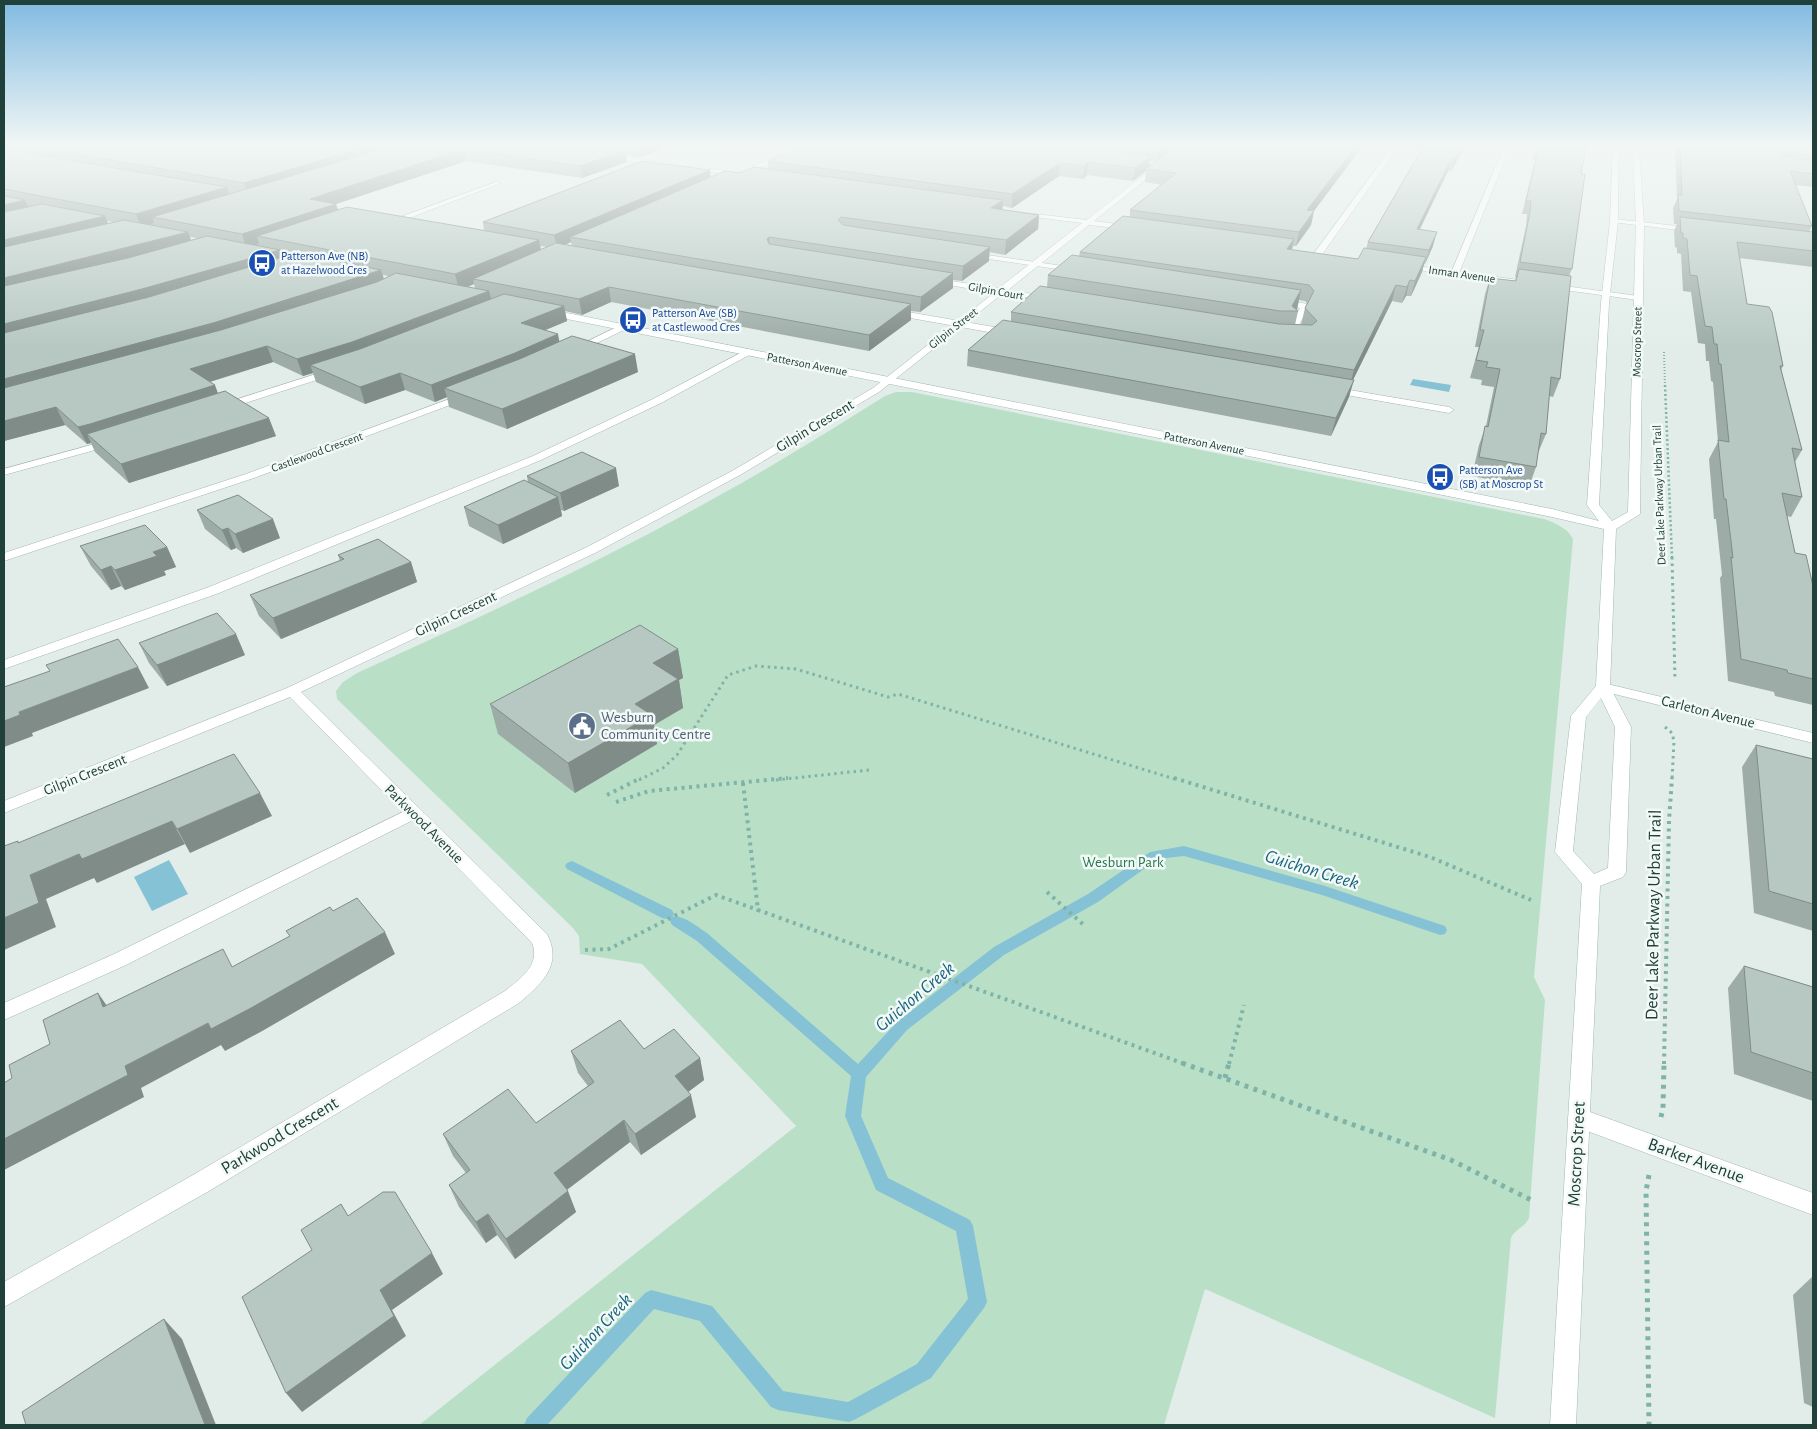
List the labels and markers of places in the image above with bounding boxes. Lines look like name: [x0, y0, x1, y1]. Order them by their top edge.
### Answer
bus stop icon: Patterson Ave (NB) at Hazelwood Cres: [247, 248, 277, 278]
place label: Patterson Ave (NB) at Hazelwood Cres: [281, 250, 369, 276]
bus stop icon: Patterson Ave (SB) at Castlewood Cres: [618, 305, 648, 335]
place label: Patterson Ave (SB) at Castlewood Cres: [652, 307, 740, 333]
bus stop icon: Patterson Ave (SB) at Moscrop St: [1425, 462, 1455, 492]
place label: Patterson Ave (SB) at Moscrop St: [1459, 464, 1543, 490]
place label: Wesburn Community Centre: [601, 710, 711, 742]
public building icon: Wesburn Community Centre: [567, 711, 597, 741]

